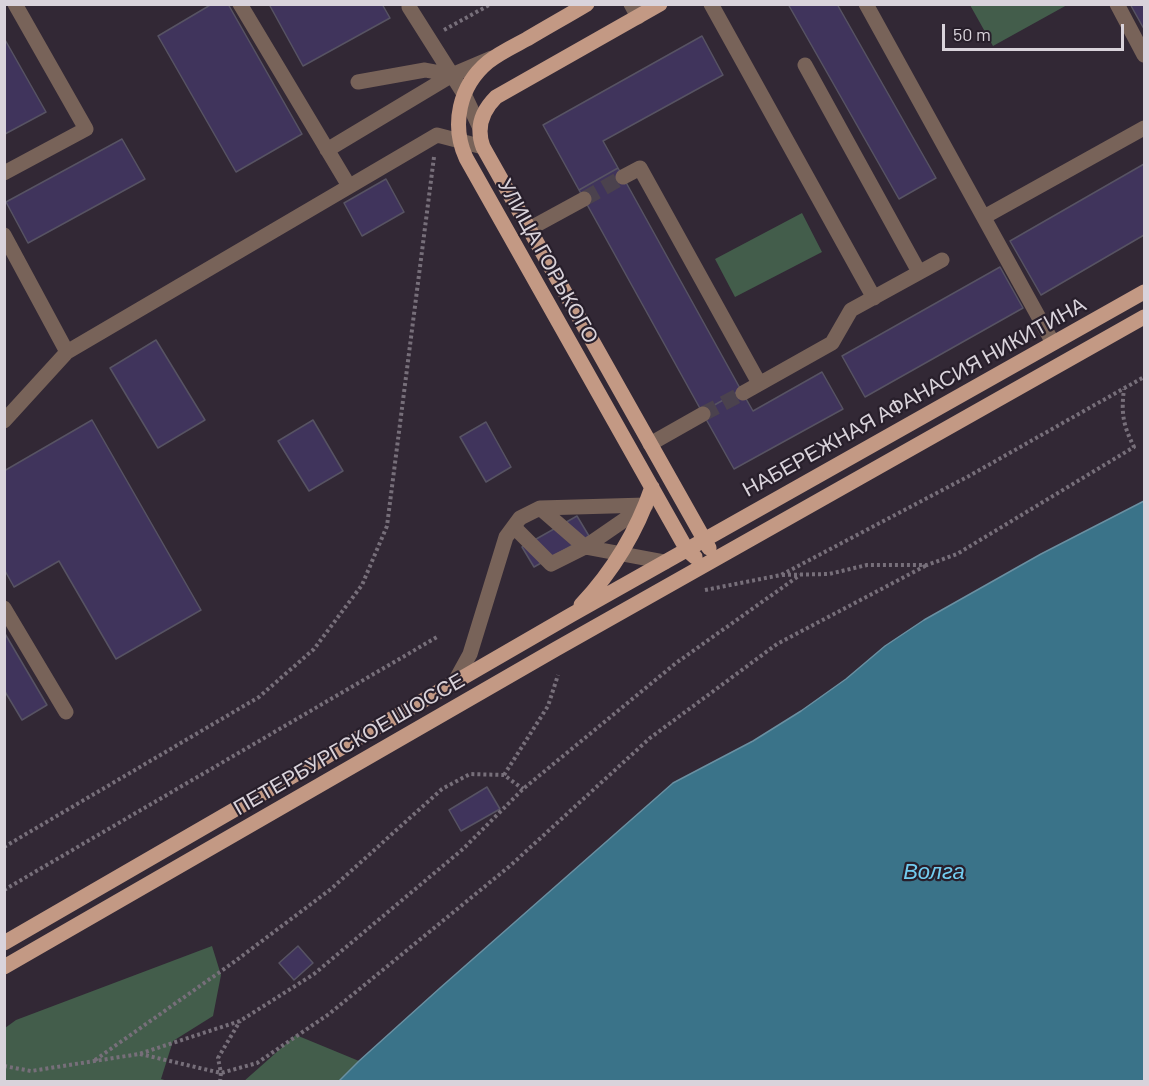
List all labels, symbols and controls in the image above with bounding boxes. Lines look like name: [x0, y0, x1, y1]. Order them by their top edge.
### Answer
scale bar: [945, 12, 1126, 50]
text: 50 m: [953, 23, 991, 45]
street label: УЛИЦА ГОРЬКОГО: [492, 174, 604, 348]
street label: НАБЕРЕЖНАЯ АФАНАСИЯ НИКИТИНА: [738, 292, 1090, 502]
street label: ПЕТЕРБУРГСКОЕ ШОССЕ: [229, 667, 469, 821]
water label: Волга: [903, 859, 965, 885]

